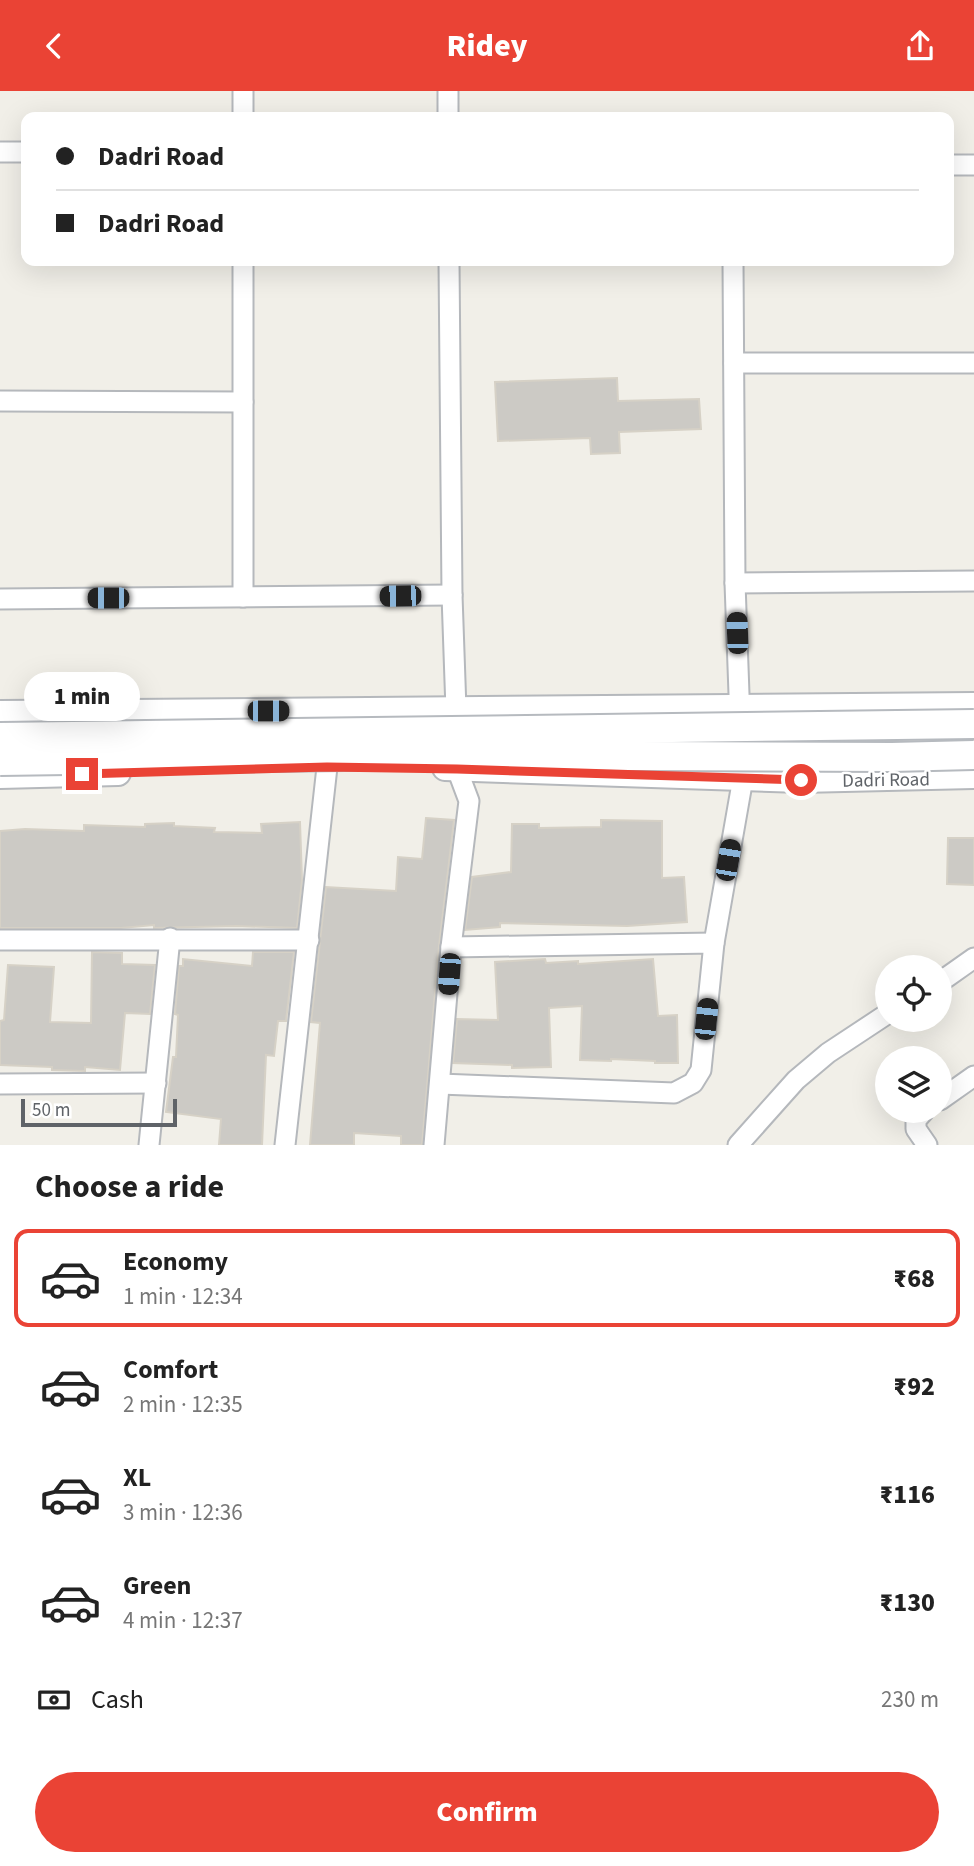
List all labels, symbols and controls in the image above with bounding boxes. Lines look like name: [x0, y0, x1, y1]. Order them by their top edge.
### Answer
text: Ridey: [447, 23, 527, 69]
icon: back: [35, 27, 73, 65]
icon: share: [901, 27, 939, 65]
text: Dadri Road: [98, 138, 224, 175]
text: Dadri Road: [98, 205, 224, 242]
car: [379, 585, 422, 607]
car: [88, 588, 130, 609]
car: [726, 612, 749, 654]
callout: 1 min: [24, 673, 140, 721]
text: 1 min: [54, 680, 110, 713]
car: [248, 701, 290, 722]
route end: [66, 758, 98, 790]
route start: [785, 764, 817, 796]
street label: Dadri Road: [842, 766, 930, 795]
car: [715, 837, 742, 883]
car: [438, 952, 461, 996]
map controls: [875, 955, 952, 1123]
button: locate: [875, 955, 952, 1032]
car: [694, 997, 719, 1041]
button: layers: [875, 1046, 952, 1123]
scale bar: [21, 1096, 177, 1128]
text: 50 m: [32, 1097, 70, 1124]
text: Choose a ride: [35, 1164, 224, 1210]
text: Economy: [123, 1243, 228, 1280]
icon: car: [39, 1247, 102, 1310]
text: ₹68: [893, 1260, 935, 1297]
text: 1 min · 12:34: [123, 1280, 243, 1313]
text: Comfort: [123, 1351, 218, 1388]
icon: car: [39, 1355, 102, 1418]
text: ₹92: [893, 1368, 935, 1405]
text: 2 min · 12:35: [123, 1388, 243, 1421]
text: XL: [123, 1459, 151, 1496]
icon: car: [39, 1463, 102, 1526]
text: ₹116: [879, 1476, 935, 1513]
text: 3 min · 12:36: [123, 1496, 243, 1529]
text: Green: [123, 1567, 191, 1604]
icon: car: [39, 1571, 102, 1634]
text: ₹130: [879, 1584, 935, 1621]
text: 4 min · 12:37: [123, 1604, 243, 1637]
icon: cash: [35, 1681, 73, 1719]
text: Cash: [91, 1681, 144, 1718]
text: 230 m: [881, 1683, 939, 1716]
button: Confirm: [35, 1772, 939, 1852]

